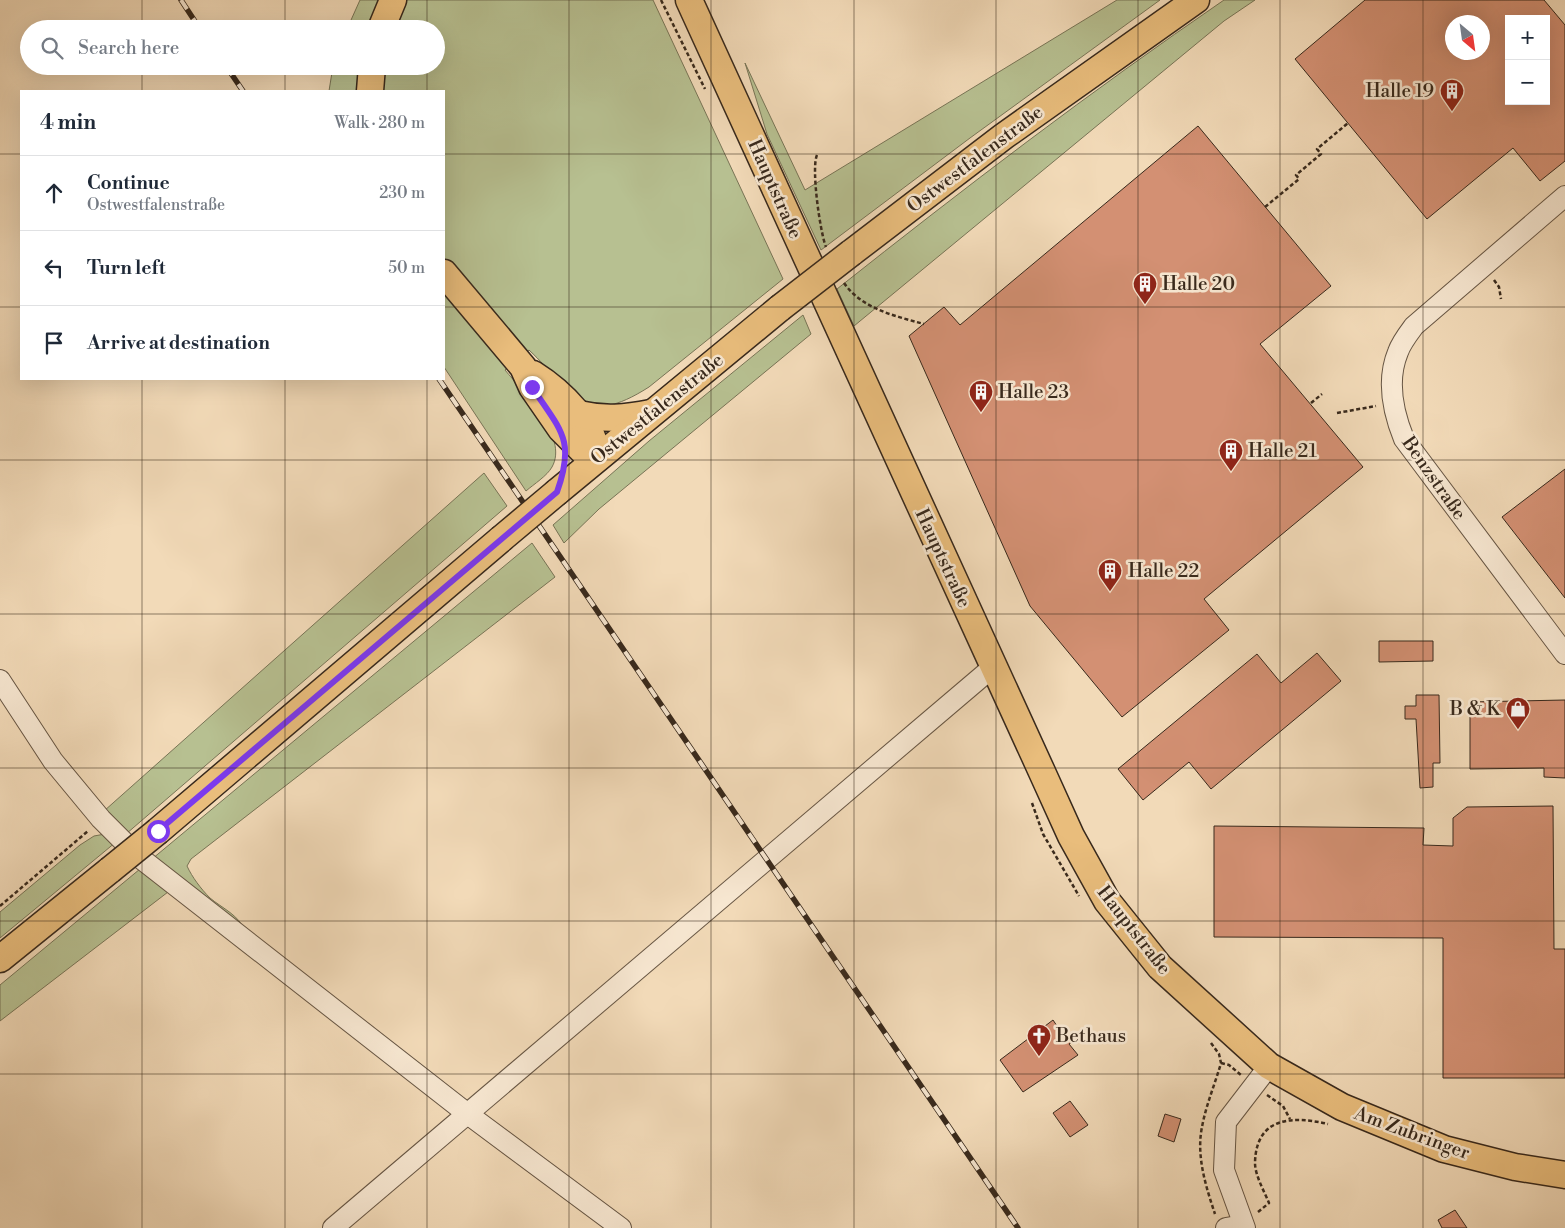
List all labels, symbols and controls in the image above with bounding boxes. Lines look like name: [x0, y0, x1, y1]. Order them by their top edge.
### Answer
north arrow: [1445, 15, 1490, 60]
map controls: [1505, 15, 1550, 105]
button: +: [1505, 15, 1550, 60]
search box: [20, 20, 445, 75]
icon: search: [38, 34, 66, 62]
text: Search here: [78, 36, 179, 60]
button: −: [1505, 60, 1550, 105]
building icon: Halle 19: [1439, 78, 1465, 112]
place label: Halle 19: [1365, 79, 1434, 103]
street label: Ostwestfalenstraße: [902, 100, 1048, 218]
text: 4 min: [40, 110, 96, 136]
text: Walk · 280 m: [334, 113, 425, 133]
street label: Hauptstraße: [742, 135, 808, 243]
text: Continue: [87, 171, 170, 195]
icon: ahead: [40, 179, 68, 207]
text: 230 m: [379, 183, 425, 203]
text: Ostwestfalenstraße: [87, 195, 225, 215]
icon: left: [40, 254, 68, 282]
text: Turn left: [87, 256, 166, 280]
text: 50 m: [388, 258, 425, 278]
building icon: Halle 20: [1132, 271, 1158, 305]
place label: Halle 20: [1162, 272, 1235, 296]
icon: arrive: [40, 329, 68, 357]
text: Arrive at destination: [87, 331, 270, 355]
street label: Ostwestfalenstraße: [586, 348, 728, 470]
route end: [521, 376, 544, 399]
building icon: Halle 23: [968, 379, 994, 413]
place label: Halle 23: [998, 380, 1069, 404]
street label: Benzstraße: [1396, 431, 1472, 524]
building icon: Halle 21: [1218, 438, 1244, 472]
place label: Halle 21: [1248, 439, 1317, 463]
street label: Hauptstraße: [910, 505, 976, 611]
building icon: Halle 22: [1097, 558, 1123, 592]
place label: Halle 22: [1128, 559, 1199, 583]
shop icon: B & K: [1505, 696, 1531, 730]
place label: B & K: [1449, 697, 1501, 721]
route start: [147, 820, 170, 843]
street label: Hauptstraße: [1092, 881, 1176, 979]
church icon: Bethaus: [1026, 1023, 1052, 1057]
place label: Bethaus: [1055, 1024, 1126, 1048]
street label: Am Zubringer: [1350, 1101, 1473, 1165]

